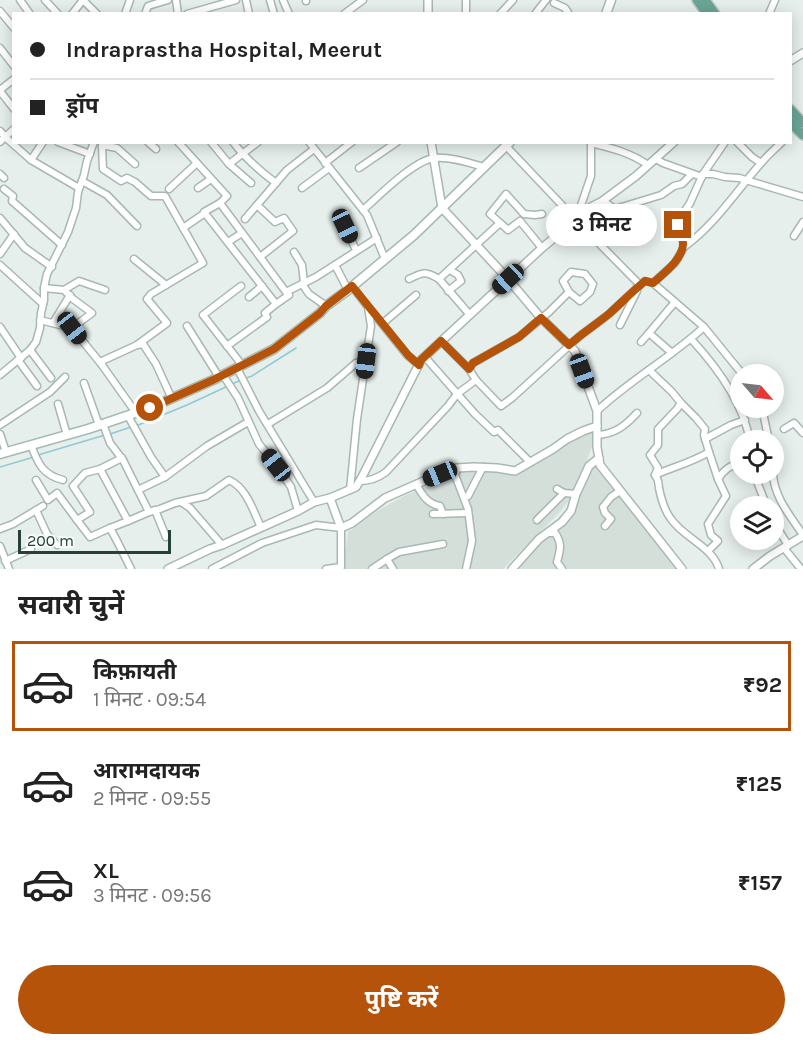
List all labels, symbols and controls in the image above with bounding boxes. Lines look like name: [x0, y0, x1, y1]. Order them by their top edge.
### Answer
text: Indraprastha Hospital, Meerut: [66, 37, 382, 63]
text: ड्रॉप: [66, 93, 99, 119]
callout: 3 मिनट: [546, 204, 657, 246]
car: [329, 206, 361, 246]
route end: [664, 211, 691, 238]
text: 3 मिनट: [572, 213, 631, 236]
car: [489, 260, 527, 298]
car: [54, 308, 90, 348]
car: [355, 342, 377, 380]
car: [567, 351, 597, 391]
north arrow: [730, 364, 784, 418]
map controls: [730, 364, 784, 550]
route start: [136, 394, 163, 421]
button: locate: [730, 430, 784, 484]
car: [258, 445, 294, 485]
car: [420, 459, 460, 489]
button: layers: [730, 496, 784, 550]
scale bar: [18, 527, 171, 554]
text: 200 m: [27, 531, 74, 550]
text: सवारी चुनें: [18, 589, 124, 621]
icon: car: [21, 659, 75, 713]
text: किफ़ायती: [93, 659, 177, 685]
text: ₹92: [743, 672, 782, 698]
text: 1 मिनट · 09:54: [93, 688, 206, 711]
icon: car: [21, 758, 75, 812]
text: आरामदायक: [93, 758, 200, 784]
text: ₹125: [735, 771, 782, 797]
text: 2 मिनट · 09:55: [93, 787, 211, 810]
icon: car: [21, 857, 75, 911]
text: XL: [93, 858, 119, 884]
text: ₹157: [738, 870, 782, 896]
text: 3 मिनट · 09:56: [93, 884, 212, 907]
button: पुष्टि करें: [18, 965, 785, 1034]

